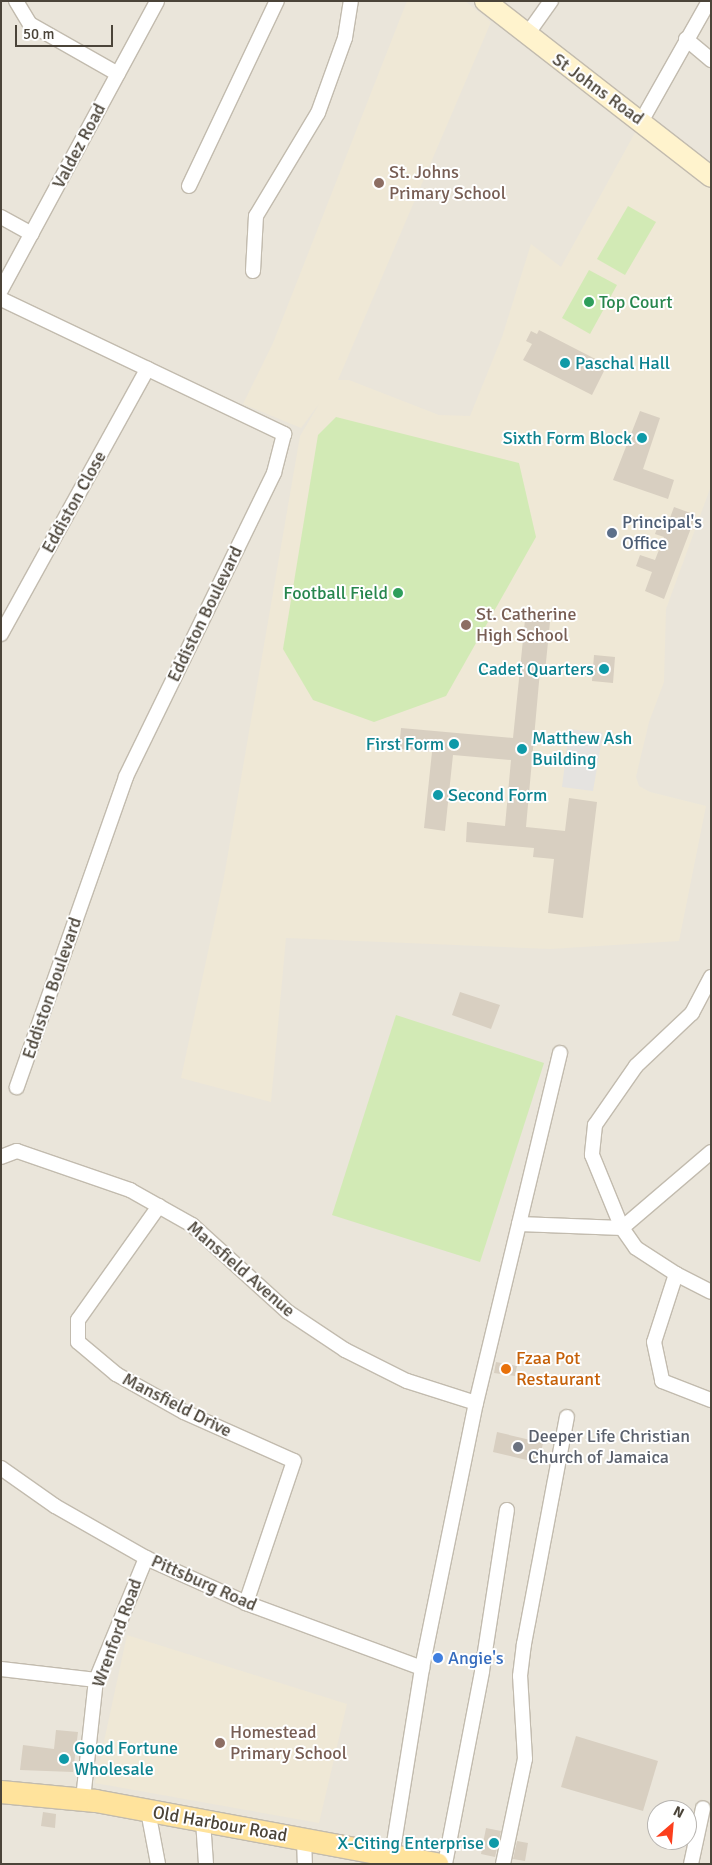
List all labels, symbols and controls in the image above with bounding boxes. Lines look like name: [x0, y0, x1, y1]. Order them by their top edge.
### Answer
scale bar: [18, 15, 115, 47]
text: 50 m: [23, 25, 54, 43]
street label: St Johns Road: [548, 49, 648, 129]
street label: Valdez Road: [48, 100, 110, 192]
place label: St. Johns Primary School: [389, 162, 506, 204]
marker: St. Johns Primary School: [373, 177, 385, 189]
place label: Top Court: [599, 291, 672, 313]
marker: Top Court: [583, 296, 595, 308]
place label: Paschal Hall: [575, 352, 670, 374]
marker: Paschal Hall: [559, 357, 571, 369]
place label: Sixth Form Block: [503, 427, 632, 449]
marker: Sixth Form Block: [636, 432, 648, 444]
street label: Eddiston Close: [37, 447, 111, 557]
place label: Principal's Office: [622, 512, 702, 554]
marker: Principal's Office: [606, 527, 618, 539]
street label: Eddiston Boulevard: [163, 543, 247, 685]
place label: Football Field: [283, 582, 388, 604]
marker: Football Field: [392, 587, 404, 599]
place label: St. Catherine High School: [476, 604, 576, 646]
marker: St. Catherine High School: [460, 619, 472, 631]
place label: Cadet Quarters: [478, 658, 594, 680]
marker: Cadet Quarters: [598, 663, 610, 675]
place label: Matthew Ash Building: [532, 728, 632, 771]
place label: First Form: [366, 733, 444, 755]
marker: First Form: [448, 738, 460, 750]
marker: Matthew Ash Building: [516, 743, 528, 755]
place label: Second Form: [448, 784, 547, 806]
marker: Second Form: [432, 789, 444, 801]
street label: Eddiston Boulevard: [18, 914, 86, 1062]
street label: Mansfield Avenue: [183, 1216, 299, 1322]
place label: Fzaa Pot Restaurant: [516, 1348, 600, 1390]
marker: Fzaa Pot Restaurant: [500, 1363, 512, 1375]
street label: Mansfield Drive: [119, 1368, 235, 1442]
place label: Deeper Life Christian Church of Jamaica: [528, 1426, 690, 1468]
marker: Deeper Life Christian Church of Jamaica: [512, 1441, 524, 1453]
street label: Pittsburg Road: [148, 1550, 260, 1616]
street label: Wrenford Road: [87, 1576, 147, 1690]
place label: Angie's: [448, 1647, 504, 1669]
marker: Angie's: [432, 1652, 444, 1664]
place label: Homestead Primary School: [230, 1722, 347, 1765]
marker: Homestead Primary School: [214, 1737, 226, 1749]
place label: Good Fortune Wholesale: [74, 1738, 178, 1780]
marker: Good Fortune Wholesale: [58, 1753, 70, 1765]
north arrow: [647, 1800, 697, 1850]
street label: Old Harbour Road: [151, 1802, 289, 1846]
text: N: [670, 1802, 687, 1822]
place label: X-Citing Enterprise: [337, 1832, 484, 1854]
marker: X-Citing Enterprise: [488, 1837, 500, 1849]

